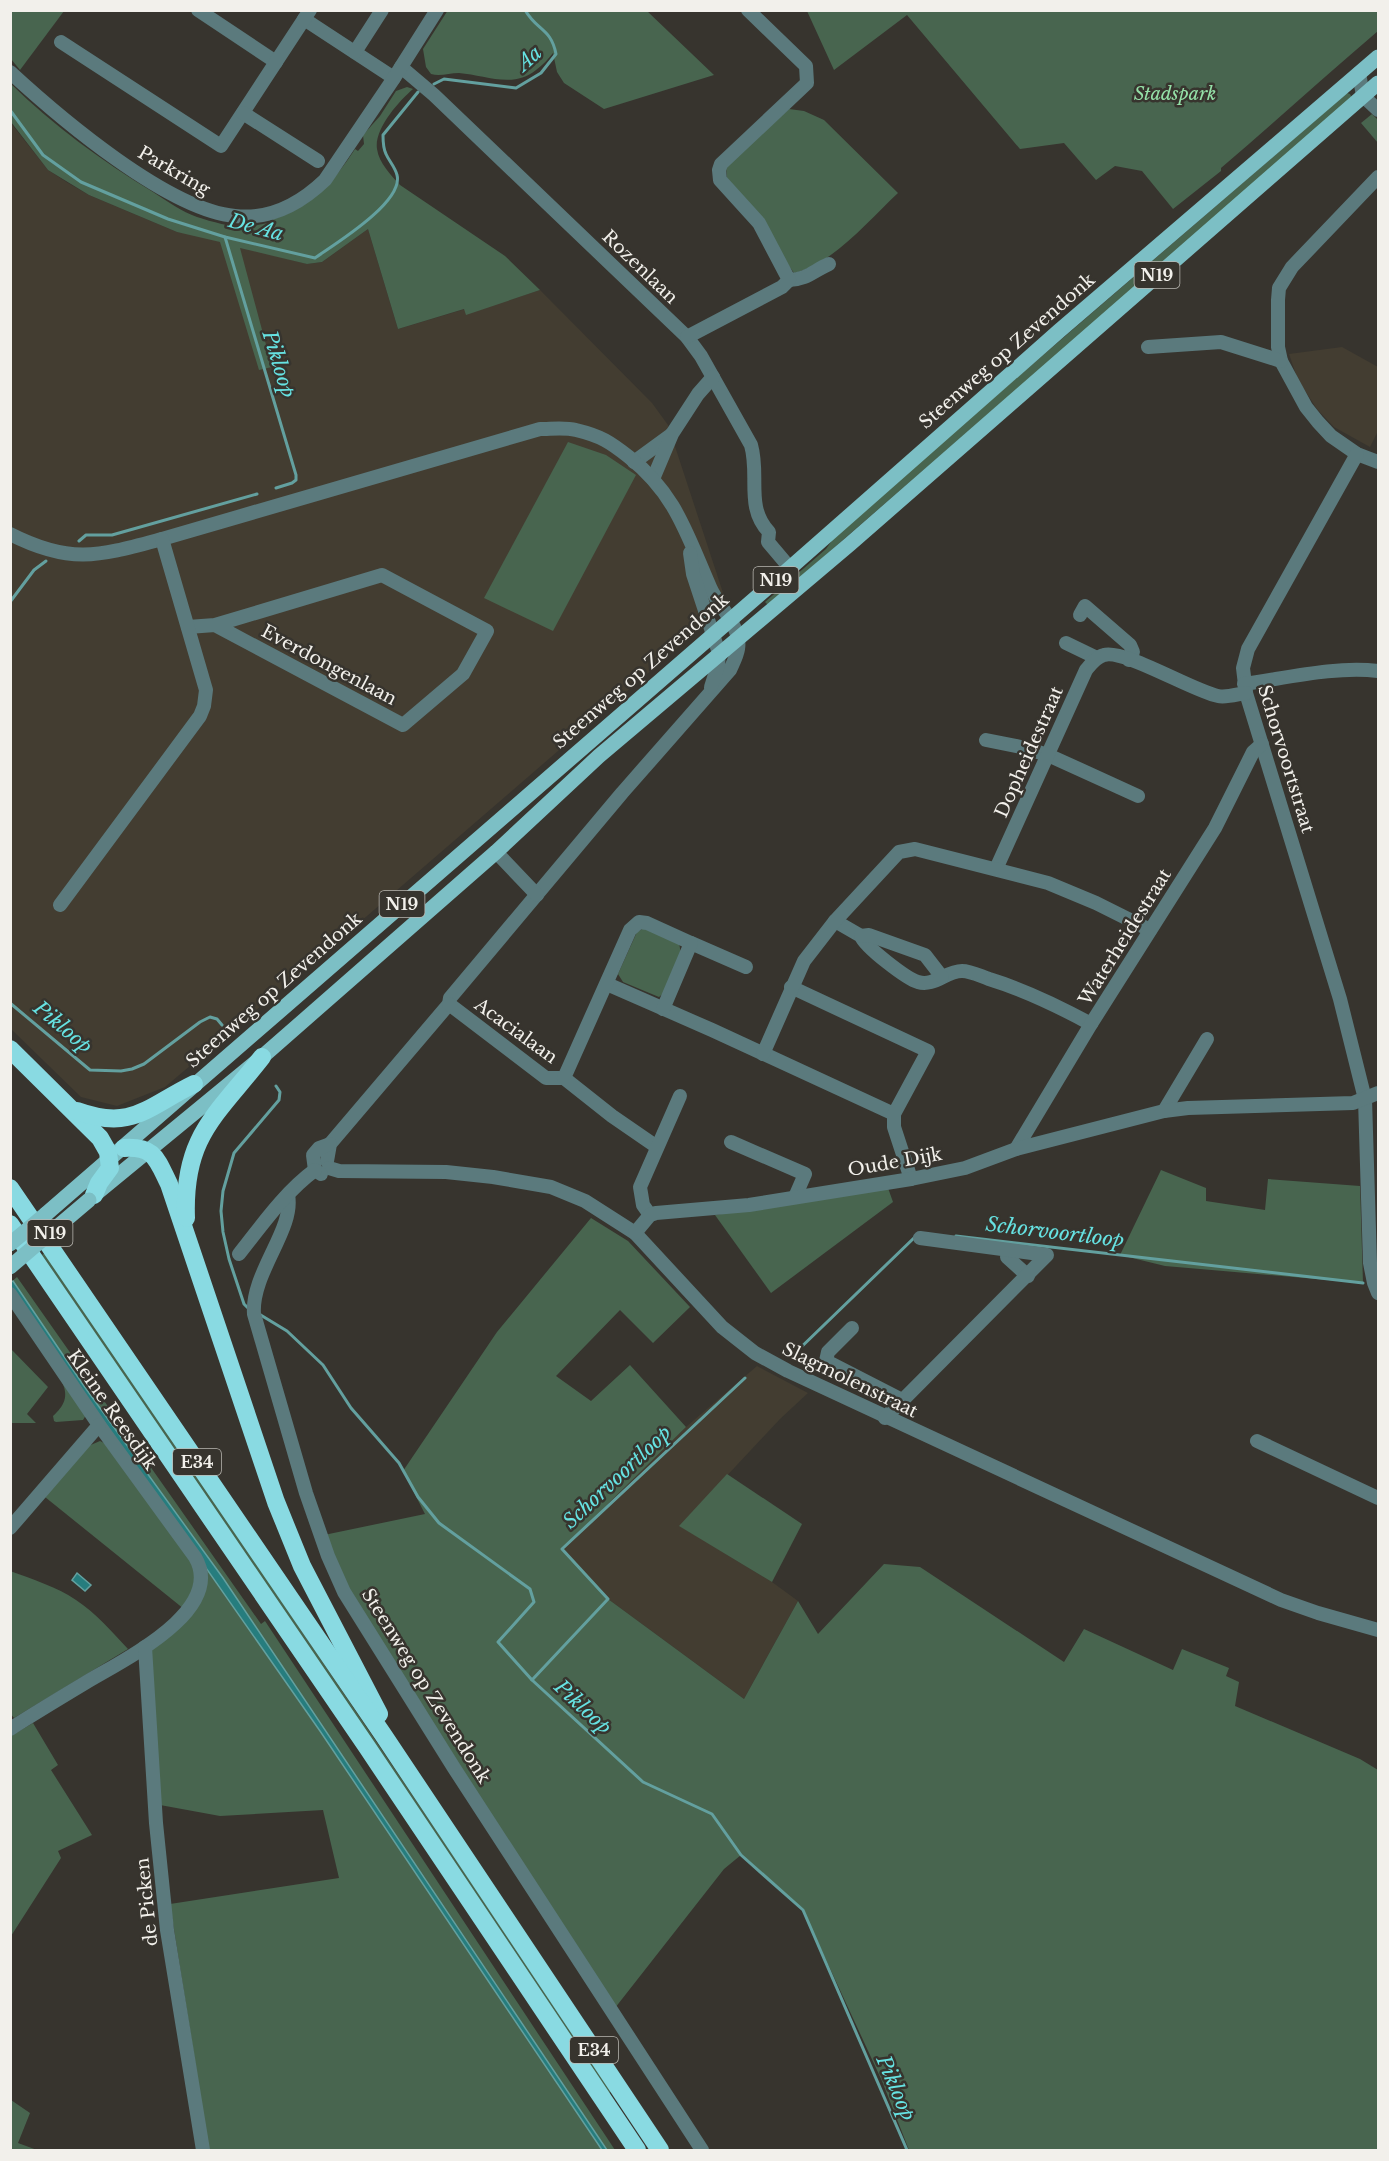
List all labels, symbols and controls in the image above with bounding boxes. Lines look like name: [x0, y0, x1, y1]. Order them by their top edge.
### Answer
water label: Aa: [509, 40, 547, 78]
park label: Stadspark: [1134, 83, 1216, 105]
street label: Parkring: [134, 142, 214, 201]
water label: De Aa: [225, 208, 286, 246]
street label: Rozenlaan: [598, 226, 682, 308]
road number: N19: [1134, 262, 1180, 288]
street label: Steenweg op Zevendonk: [915, 269, 1099, 433]
water label: Pikloop: [257, 327, 301, 400]
road number: N19: [754, 567, 798, 593]
street label: Steenweg op Zevendonk: [549, 589, 733, 753]
street label: Everdongenlaan: [258, 620, 400, 710]
street label: Schorvoortstraat: [1253, 682, 1319, 836]
street label: Dopheidestraat: [990, 683, 1068, 821]
street label: Waterheidestraat: [1074, 864, 1176, 1010]
road number: N19: [380, 891, 424, 917]
street label: Steenweg op Zevendonk: [182, 908, 366, 1072]
street label: Acacialaan: [469, 993, 562, 1068]
water label: Pikloop: [28, 995, 97, 1058]
street label: Oude Dijk: [846, 1143, 944, 1181]
water label: Schorvoortloop: [984, 1212, 1126, 1252]
road number: N19: [28, 1220, 72, 1246]
street label: Slagmolenstraat: [779, 1338, 922, 1422]
street label: Kleine Reesdijk: [62, 1346, 162, 1474]
water label: Schorvoortloop: [558, 1421, 676, 1533]
road number: E34: [173, 1449, 221, 1475]
street label: Steenweg op Zevendonk: [357, 1584, 495, 1788]
water label: Pikloop: [549, 1674, 616, 1739]
street label: de Picken: [131, 1857, 163, 1947]
road number: E34: [570, 2037, 618, 2063]
water label: Pikloop: [871, 2051, 921, 2124]

